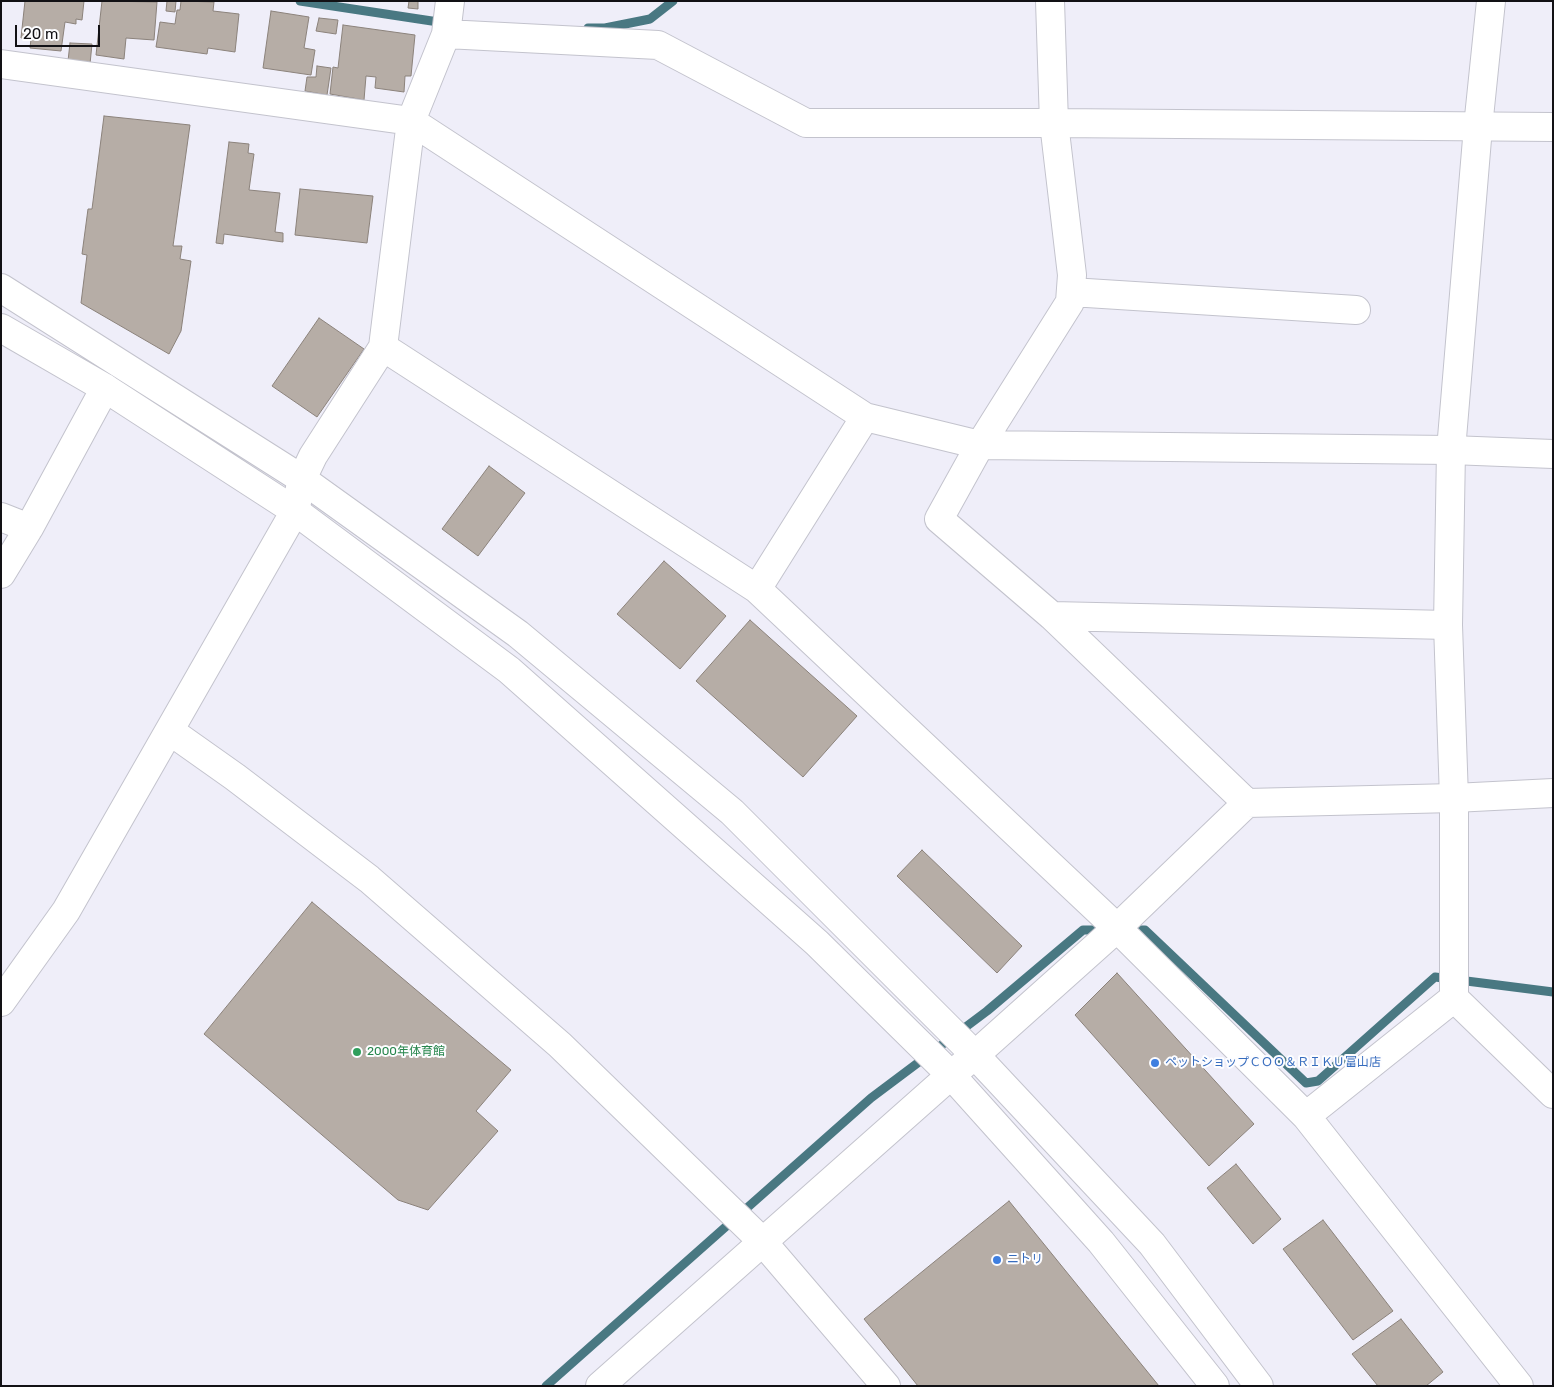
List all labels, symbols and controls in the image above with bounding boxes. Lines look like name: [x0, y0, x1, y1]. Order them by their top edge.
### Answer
scale bar: [18, 15, 102, 47]
text: 20 m: [23, 25, 58, 43]
place label: 2000年体育館: [367, 1045, 445, 1059]
marker: 2000年体育館: [351, 1046, 363, 1058]
place label: ペットショップＣＯＯ＆ＲＩＫＵ富山店: [1165, 1056, 1381, 1070]
marker: ペットショップＣＯＯ＆ＲＩＫＵ富山店: [1149, 1057, 1161, 1069]
place label: ニトリ: [1007, 1253, 1043, 1267]
marker: ニトリ: [991, 1254, 1003, 1266]

